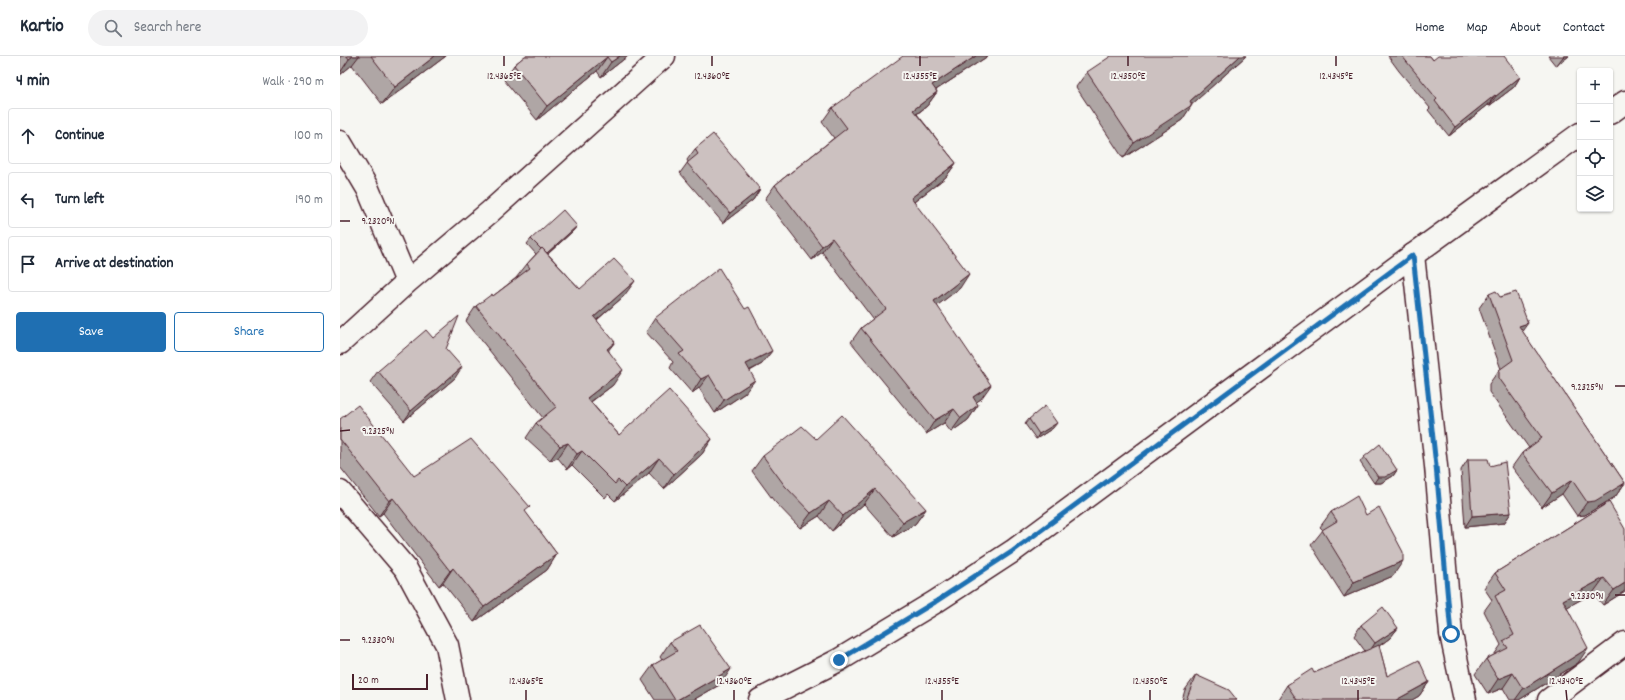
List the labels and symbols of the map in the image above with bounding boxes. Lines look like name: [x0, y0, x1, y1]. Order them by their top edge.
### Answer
text: 12.4365°E: [487, 70, 522, 84]
text: 12.4360°E: [695, 70, 730, 84]
text: 12.4355°E: [903, 70, 937, 84]
text: 12.4350°E: [1111, 70, 1146, 84]
text: 12.4345°E: [1319, 70, 1353, 84]
text: 9.2320°N: [361, 215, 395, 229]
text: 9.2325°N: [1571, 381, 1603, 395]
text: 9.2325°N: [362, 425, 394, 439]
text: 9.2330°N: [1570, 590, 1604, 604]
route start: [1442, 625, 1460, 643]
text: 9.2330°N: [361, 634, 395, 648]
route end: [830, 651, 848, 669]
scale bar: [352, 672, 428, 691]
text: 12.4365°E: [509, 675, 544, 689]
text: 12.4360°E: [717, 675, 752, 689]
text: 12.4355°E: [925, 675, 959, 689]
text: 12.4350°E: [1133, 675, 1168, 689]
text: 12.4345°E: [1341, 675, 1375, 689]
text: 12.4340°E: [1549, 675, 1584, 689]

